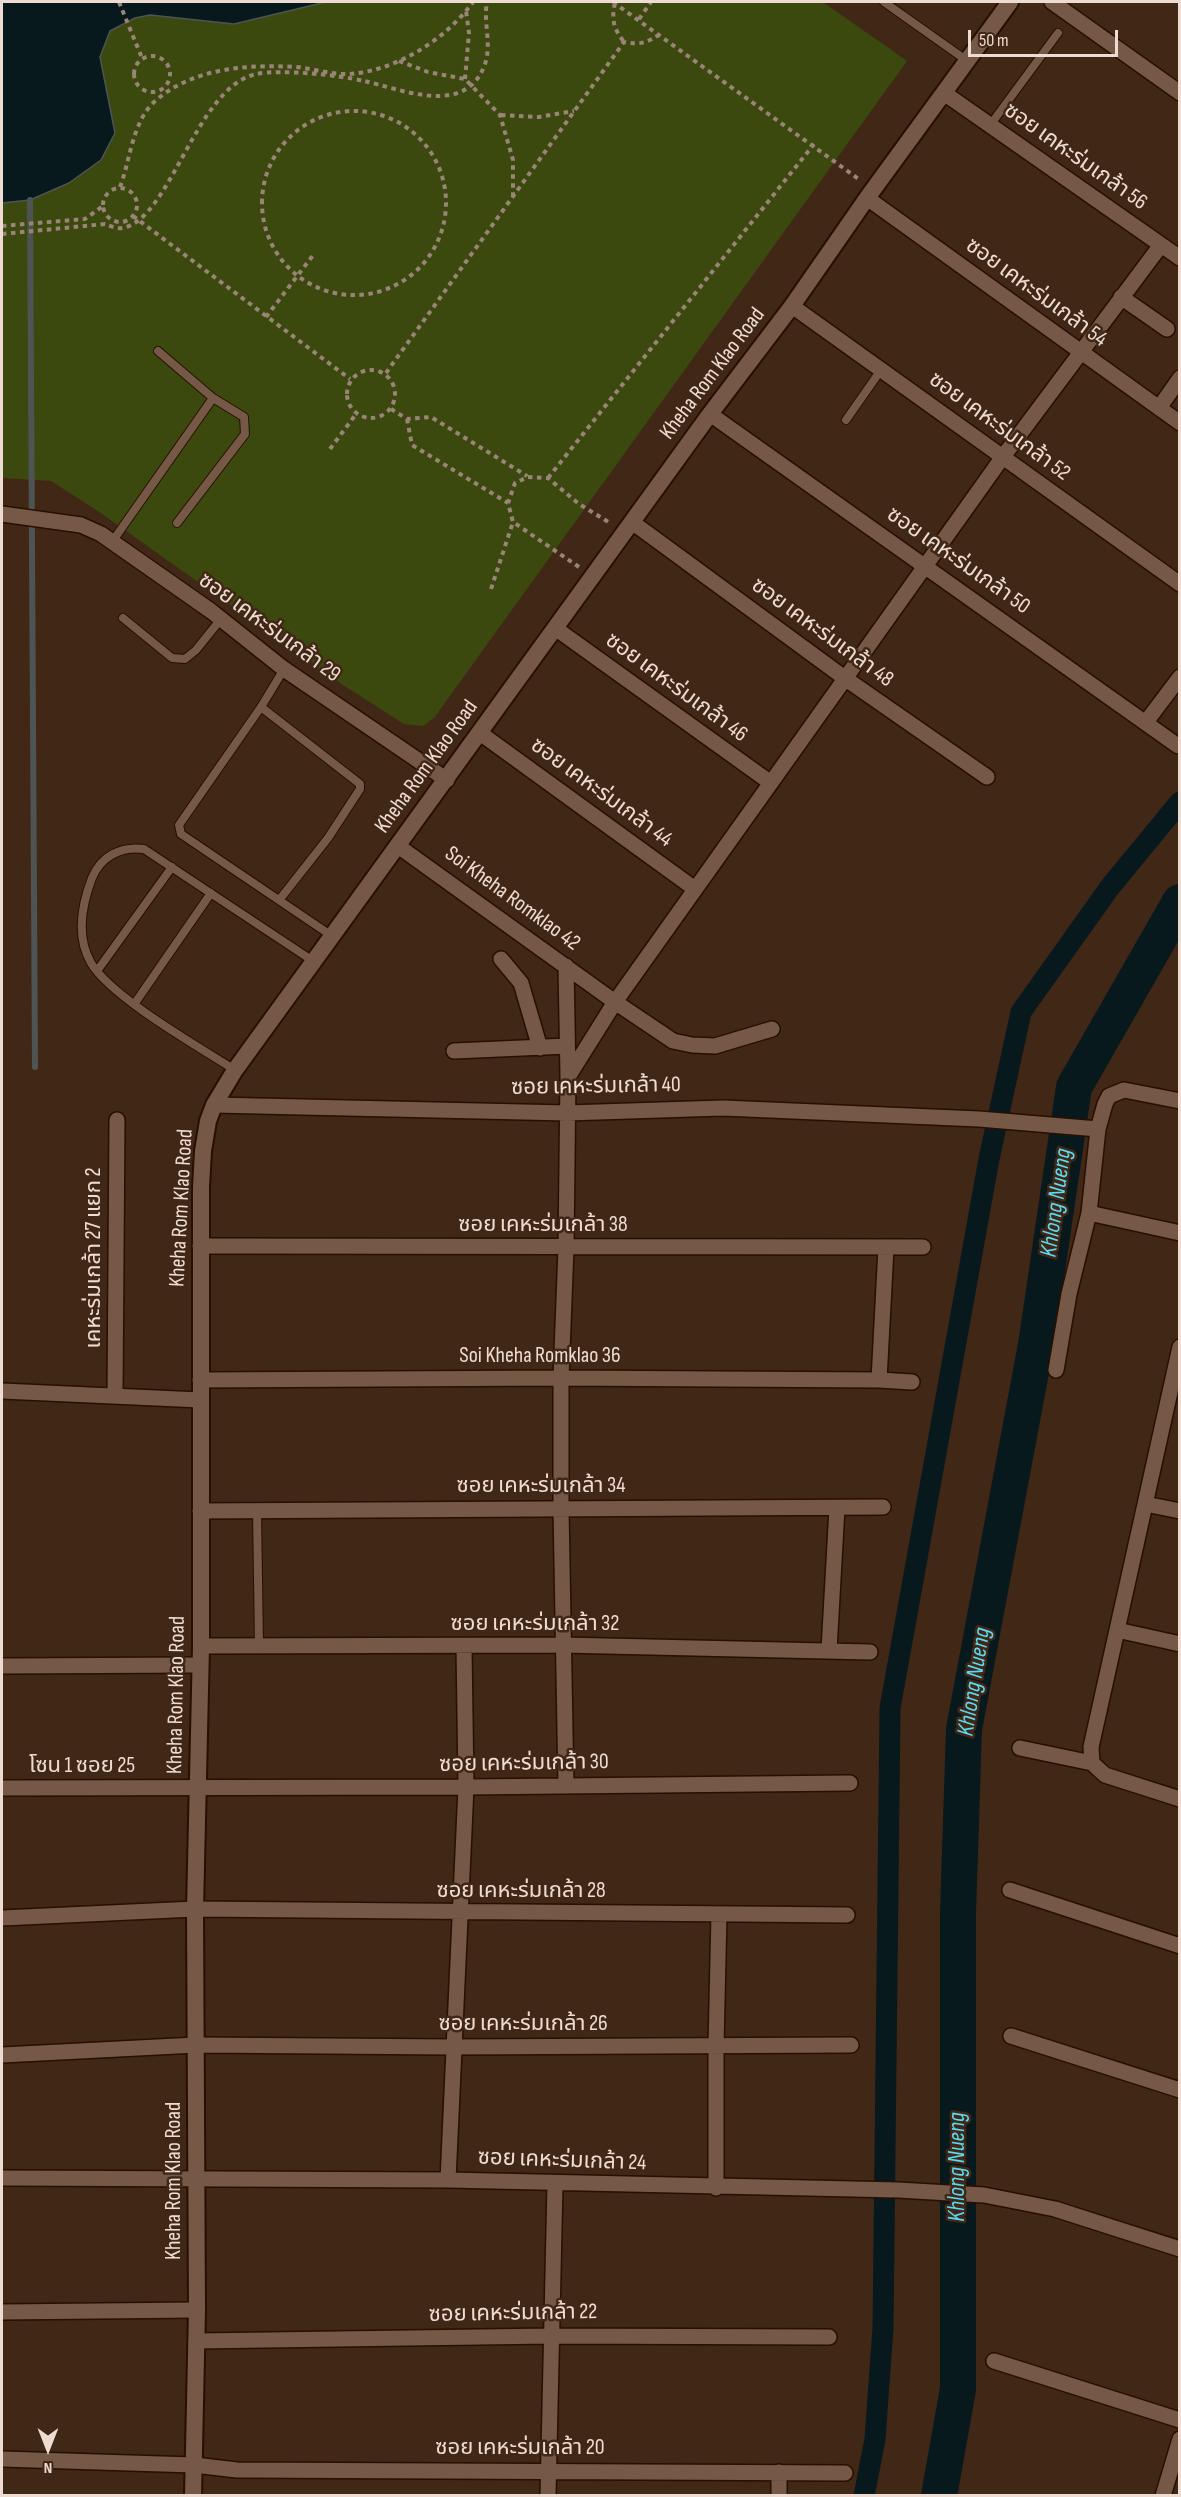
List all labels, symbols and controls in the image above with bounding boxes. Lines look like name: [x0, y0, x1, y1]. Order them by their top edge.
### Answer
scale bar: [971, 18, 1121, 56]
text: 50 m: [979, 30, 1009, 51]
street label: ซอย เคหะร่มเกล้า 56: [998, 98, 1152, 216]
street label: ซอย เคหะร่มเกล้า 54: [960, 233, 1112, 353]
street label: Kheha Rom Klao Road: [655, 303, 771, 445]
street label: ซอย เคหะร่มเกล้า 52: [923, 367, 1075, 487]
street label: ซอย เคหะร่มเกล้า 50: [881, 502, 1035, 620]
street label: ซอย เคหะร่มเกล้า 29: [193, 568, 345, 688]
street label: ซอย เคหะร่มเกล้า 48: [746, 573, 898, 693]
street label: ซอย เคหะร่มเกล้า 46: [600, 628, 752, 748]
street label: Kheha Rom Klao Road: [370, 695, 484, 839]
street label: ซอย เคหะร่มเกล้า 44: [525, 733, 677, 853]
street label: Soi Kheha Romklao 42: [439, 841, 585, 957]
street label: ซอย เคหะร่มเกล้า 40: [511, 1072, 681, 1102]
street label: Kheha Rom Klao Road: [165, 1128, 199, 1288]
water label: Khlong Nueng: [1035, 1147, 1079, 1259]
street label: เคหะร่มเกล้า 27 แยก 2: [81, 1167, 107, 1349]
street label: ซอย เคหะร่มเกล้า 38: [458, 1212, 628, 1238]
street label: Soi Kheha Romklao 36: [459, 1343, 621, 1369]
street label: ซอย เคหะร่มเกล้า 34: [457, 1473, 625, 1499]
street label: ซอย เคหะร่มเกล้า 32: [451, 1611, 619, 1637]
street label: Kheha Rom Klao Road: [162, 1616, 192, 1774]
water label: Khlong Nueng: [952, 1626, 998, 1738]
street label: ซอย เคหะร่มเกล้า 30: [439, 1749, 609, 1779]
street label: โซน 1 ซอย 25: [29, 1753, 135, 1779]
street label: ซอย เคหะร่มเกล้า 28: [436, 1878, 606, 1904]
street label: ซอย เคหะร่มเกล้า 26: [438, 2011, 608, 2037]
street label: Kheha Rom Klao Road: [161, 2102, 187, 2260]
water label: Khlong Nueng: [944, 2112, 972, 2222]
street label: ซอย เคหะร่มเกล้า 24: [477, 2145, 647, 2177]
street label: ซอย เคหะร่มเกล้า 22: [428, 2299, 598, 2329]
north arrow: [18, 2419, 78, 2479]
street label: ซอย เคหะร่มเกล้า 20: [435, 2435, 605, 2461]
text: N: [44, 2458, 52, 2477]

